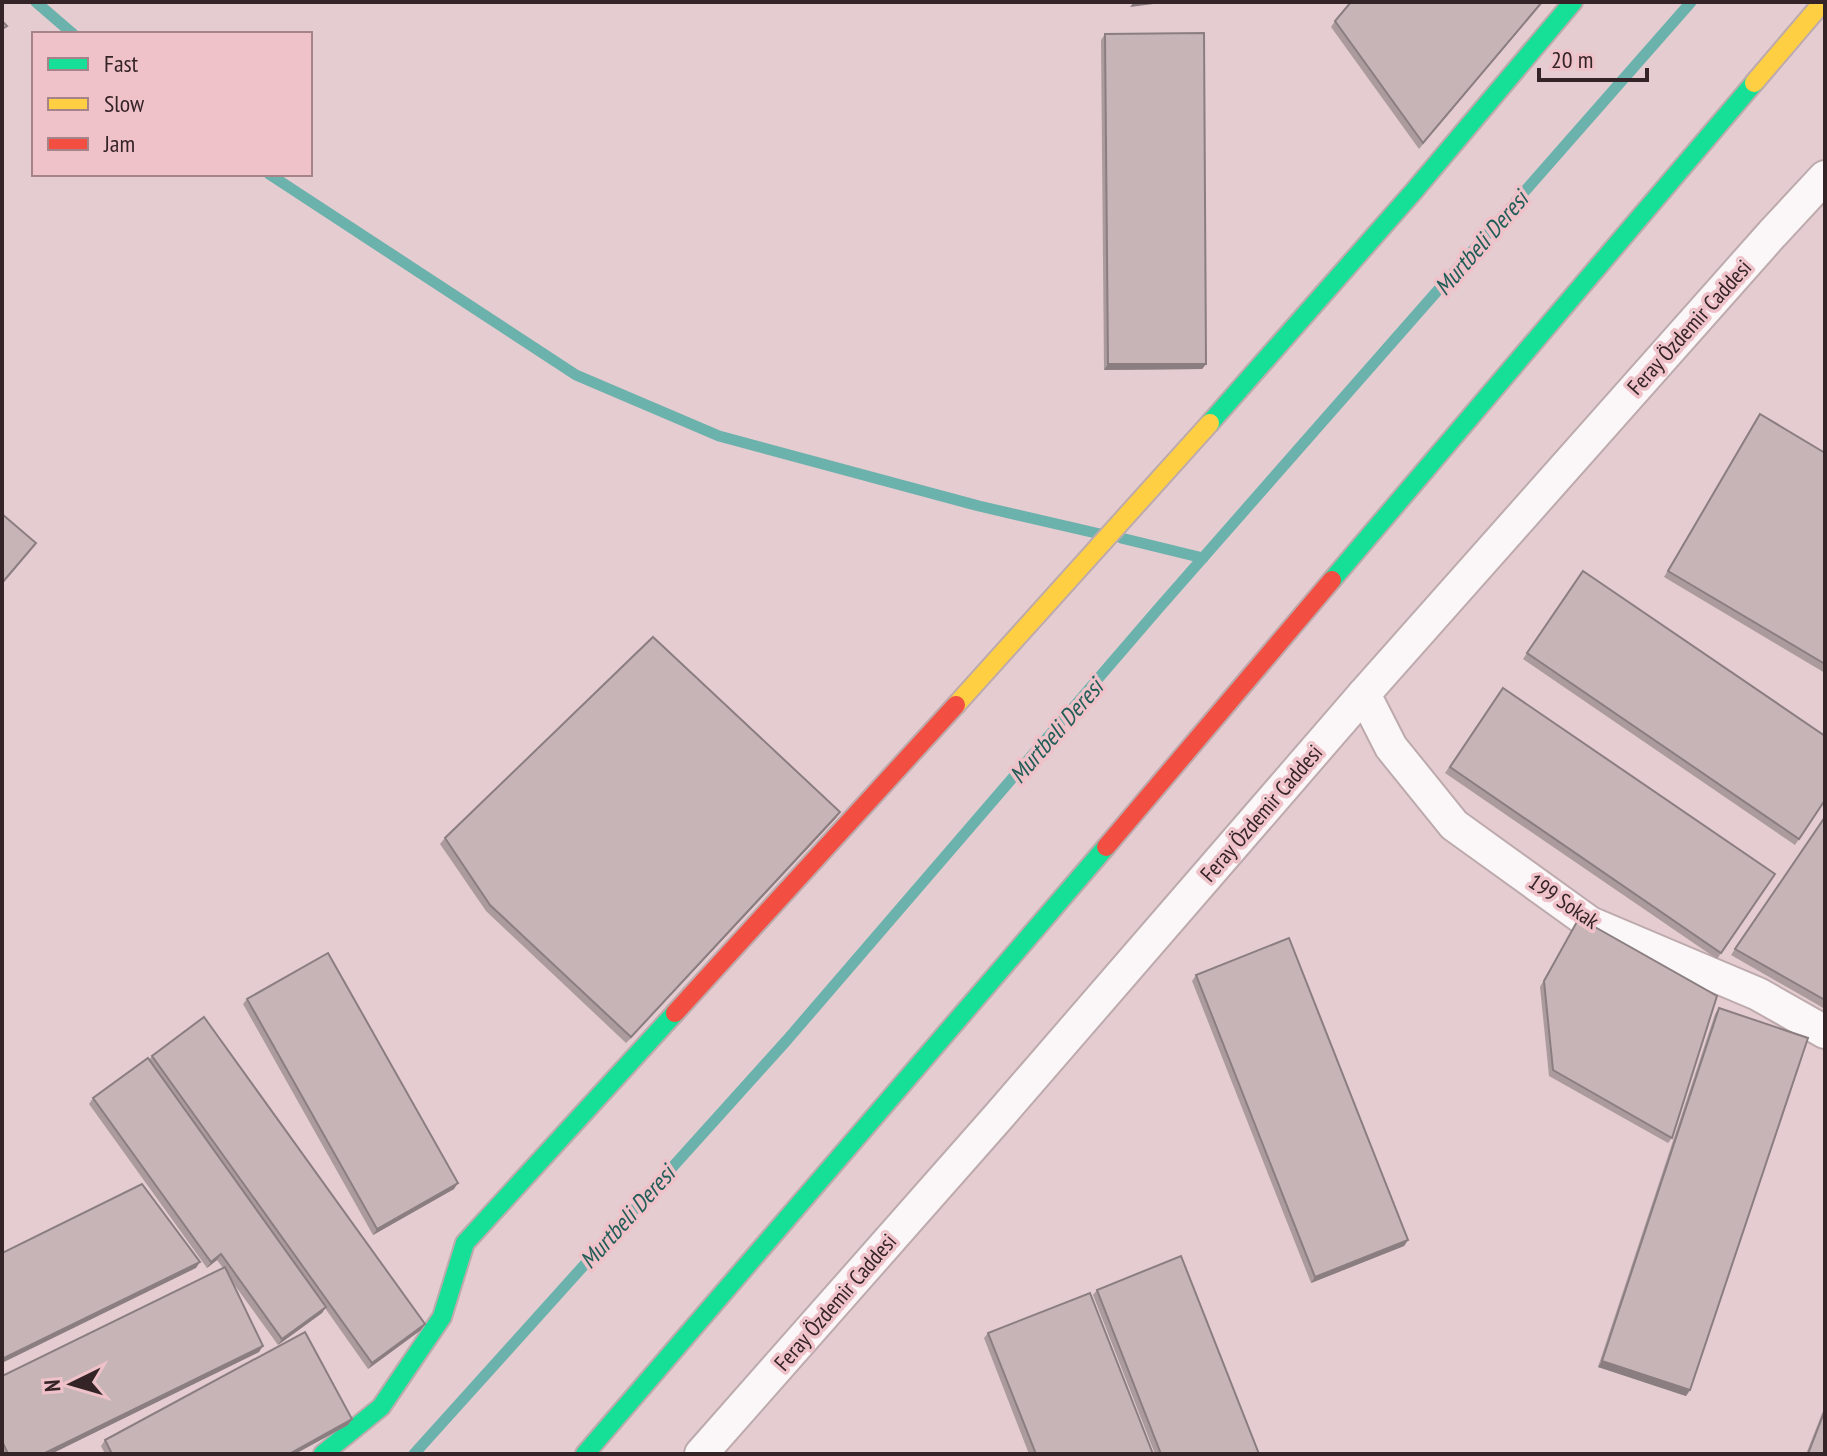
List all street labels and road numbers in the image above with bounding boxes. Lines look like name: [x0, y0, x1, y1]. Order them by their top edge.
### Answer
street label: Feray Özdemir Caddesi: [1621, 254, 1757, 400]
street label: Feray Özdemir Caddesi: [1194, 739, 1328, 887]
street label: 199 Sokak: [1523, 867, 1605, 935]
street label: Feray Özdemir Caddesi: [768, 1228, 902, 1376]

